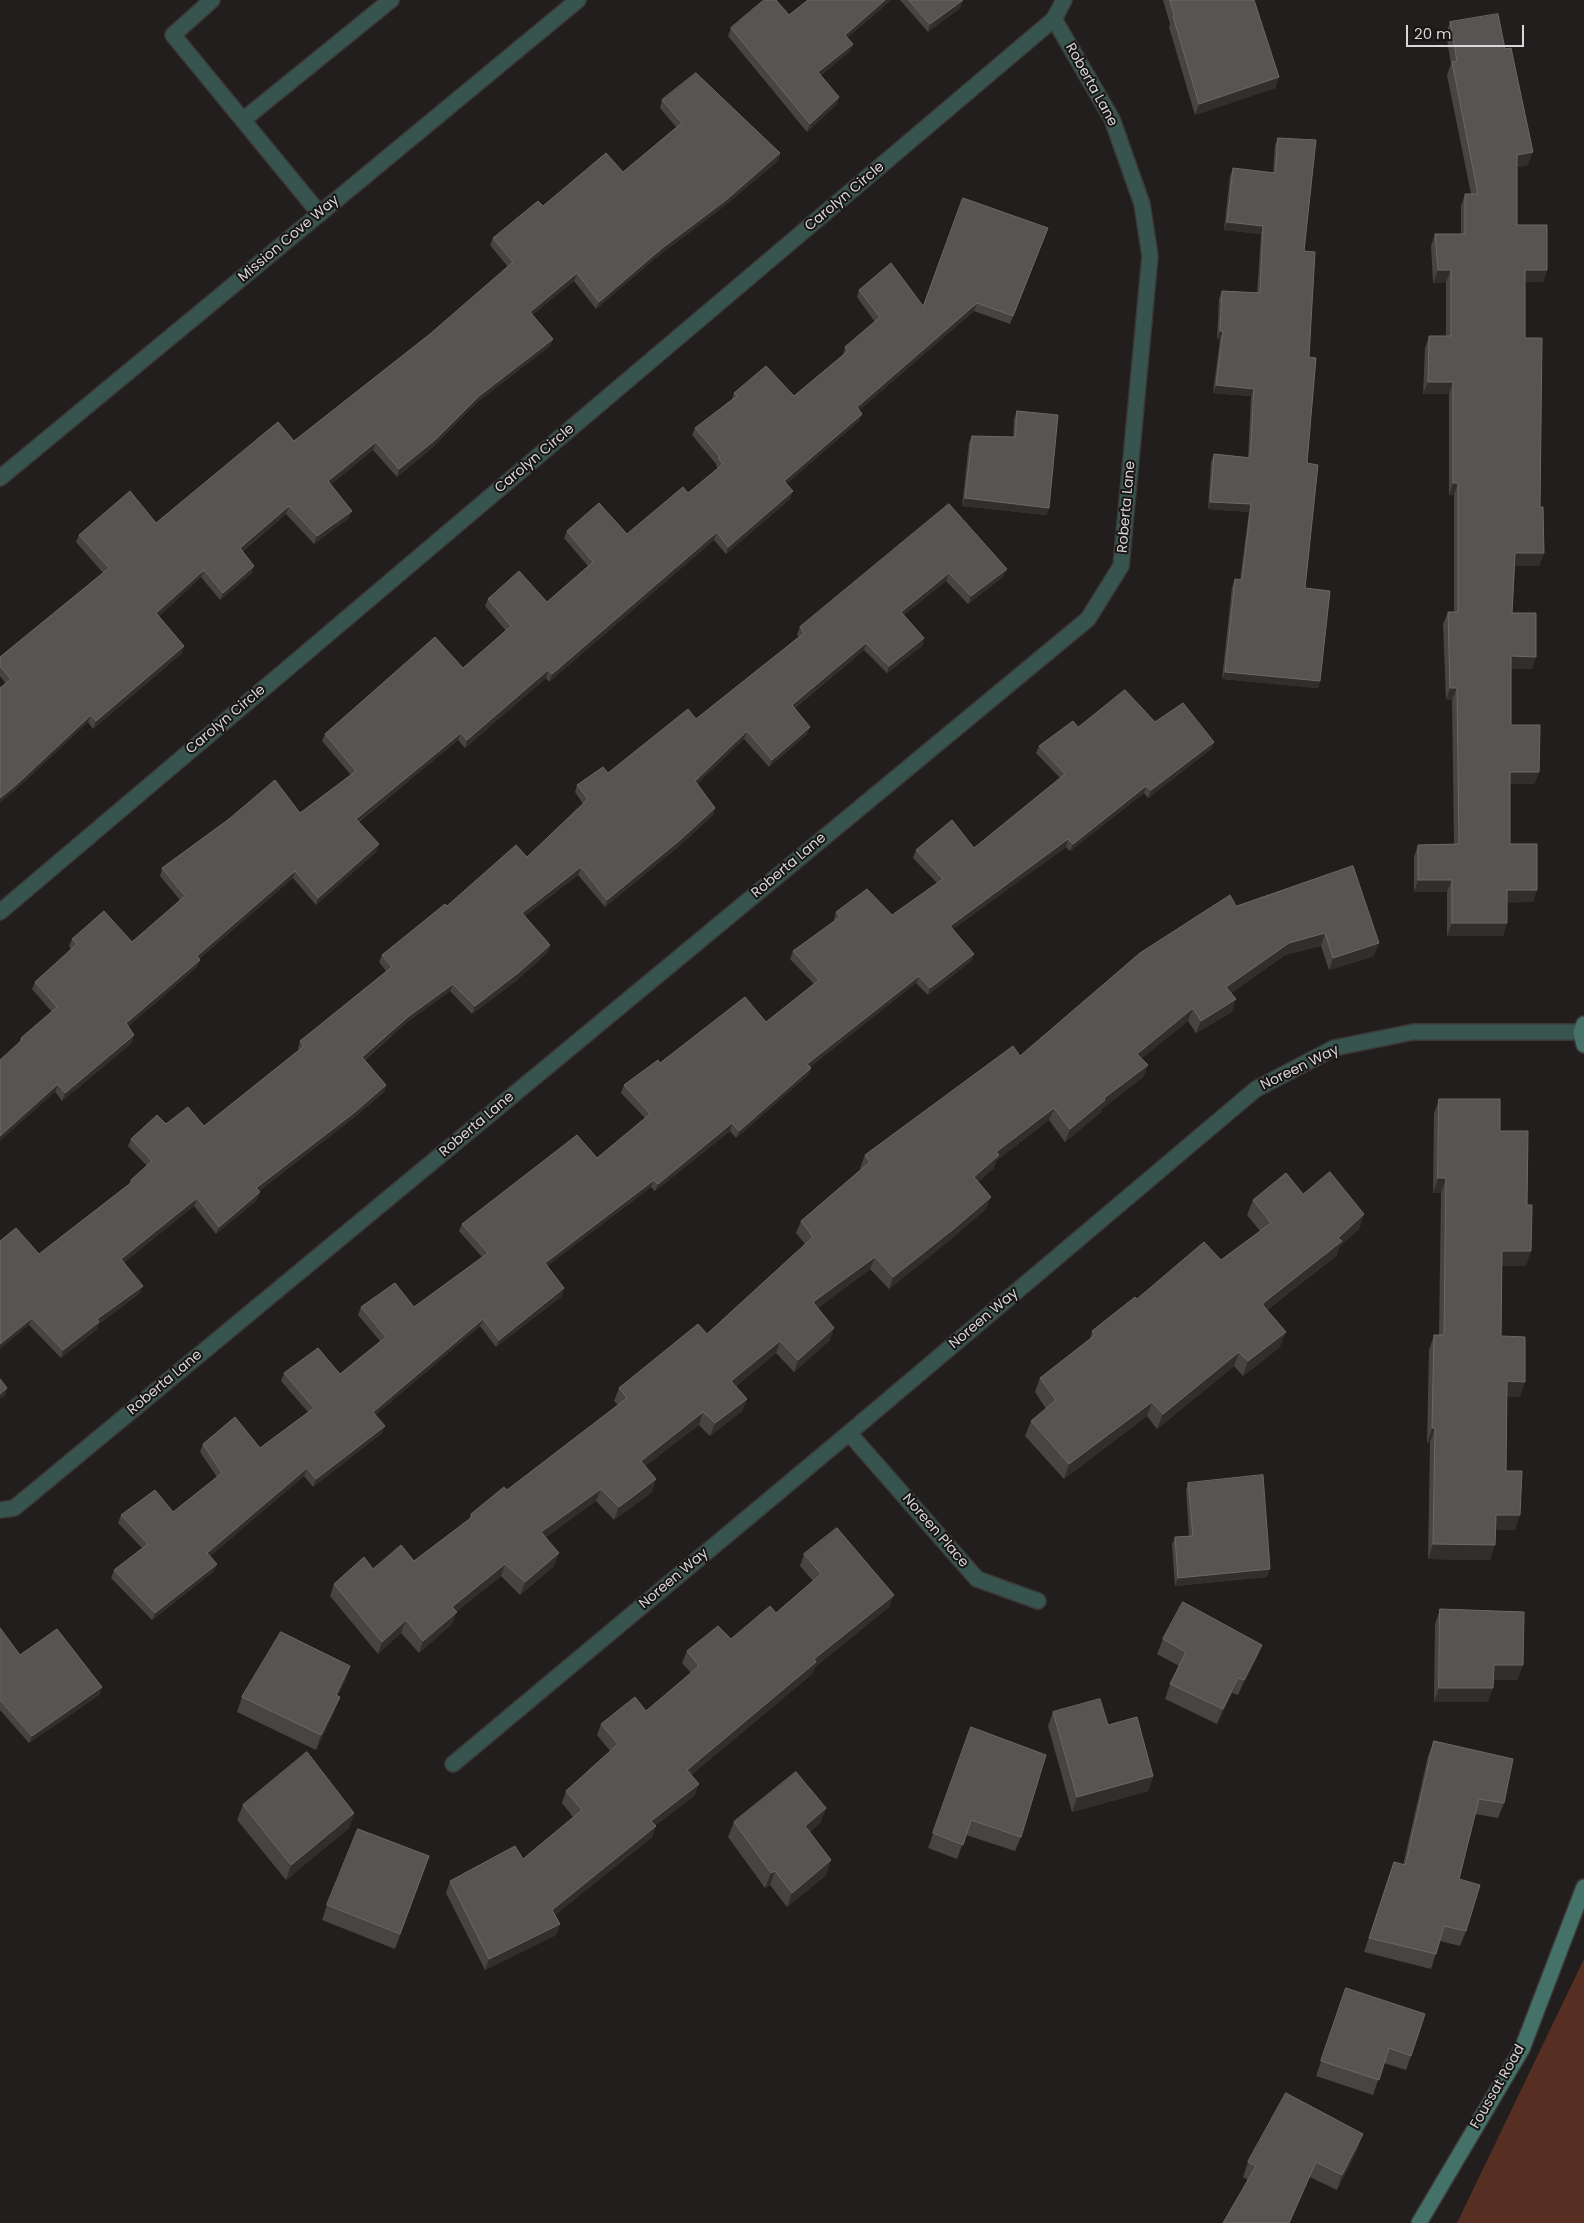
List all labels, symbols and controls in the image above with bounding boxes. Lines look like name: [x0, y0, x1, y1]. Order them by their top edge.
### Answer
scale bar: [1409, 15, 1526, 47]
text: 20 m: [1414, 23, 1452, 44]
street label: Roberta Lane: [1061, 41, 1121, 129]
street label: Carolyn Circle: [802, 159, 888, 235]
street label: Mission Cove Way: [235, 192, 343, 286]
street label: Carolyn Circle: [492, 421, 578, 497]
street label: Roberta Lane: [1115, 460, 1139, 554]
street label: Carolyn Circle: [183, 682, 269, 758]
street label: Roberta Lane: [748, 830, 830, 902]
street label: Noreen Way: [1258, 1042, 1342, 1094]
street label: Roberta Lane: [436, 1089, 518, 1161]
street label: Noreen Way: [946, 1285, 1022, 1353]
street label: Roberta Lane: [124, 1347, 206, 1419]
street label: Noreen Place: [898, 1491, 972, 1571]
street label: Noreen Way: [636, 1545, 712, 1613]
street label: Foussat Road: [1467, 2042, 1529, 2132]

